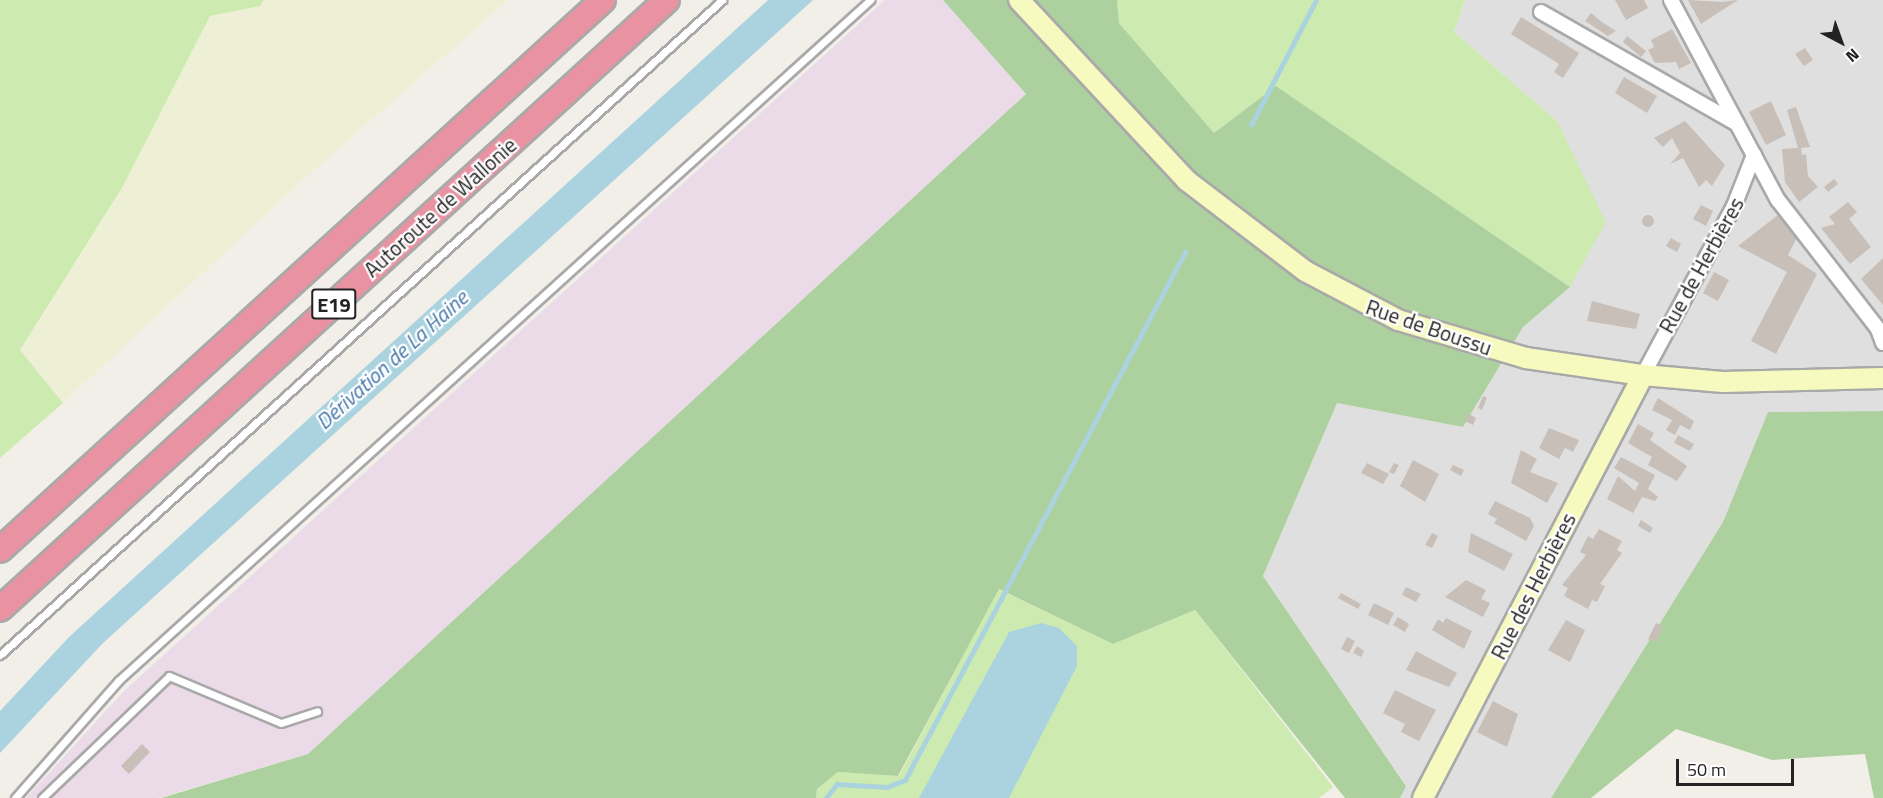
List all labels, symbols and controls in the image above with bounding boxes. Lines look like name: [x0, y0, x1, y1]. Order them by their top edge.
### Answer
north arrow: [1811, 12, 1871, 72]
text: N: [1841, 43, 1865, 68]
street label: Autoroute de Wallonie: [359, 132, 521, 282]
street label: Rue de Herbières: [1653, 193, 1749, 337]
water label: Dérivation de La Haine: [311, 285, 473, 435]
road number: E19: [310, 287, 358, 321]
street label: Rue de Boussu: [1363, 294, 1495, 360]
street label: Rue des Herbières: [1485, 509, 1581, 663]
scale bar: [1679, 747, 1798, 785]
text: 50 m: [1687, 756, 1726, 783]

